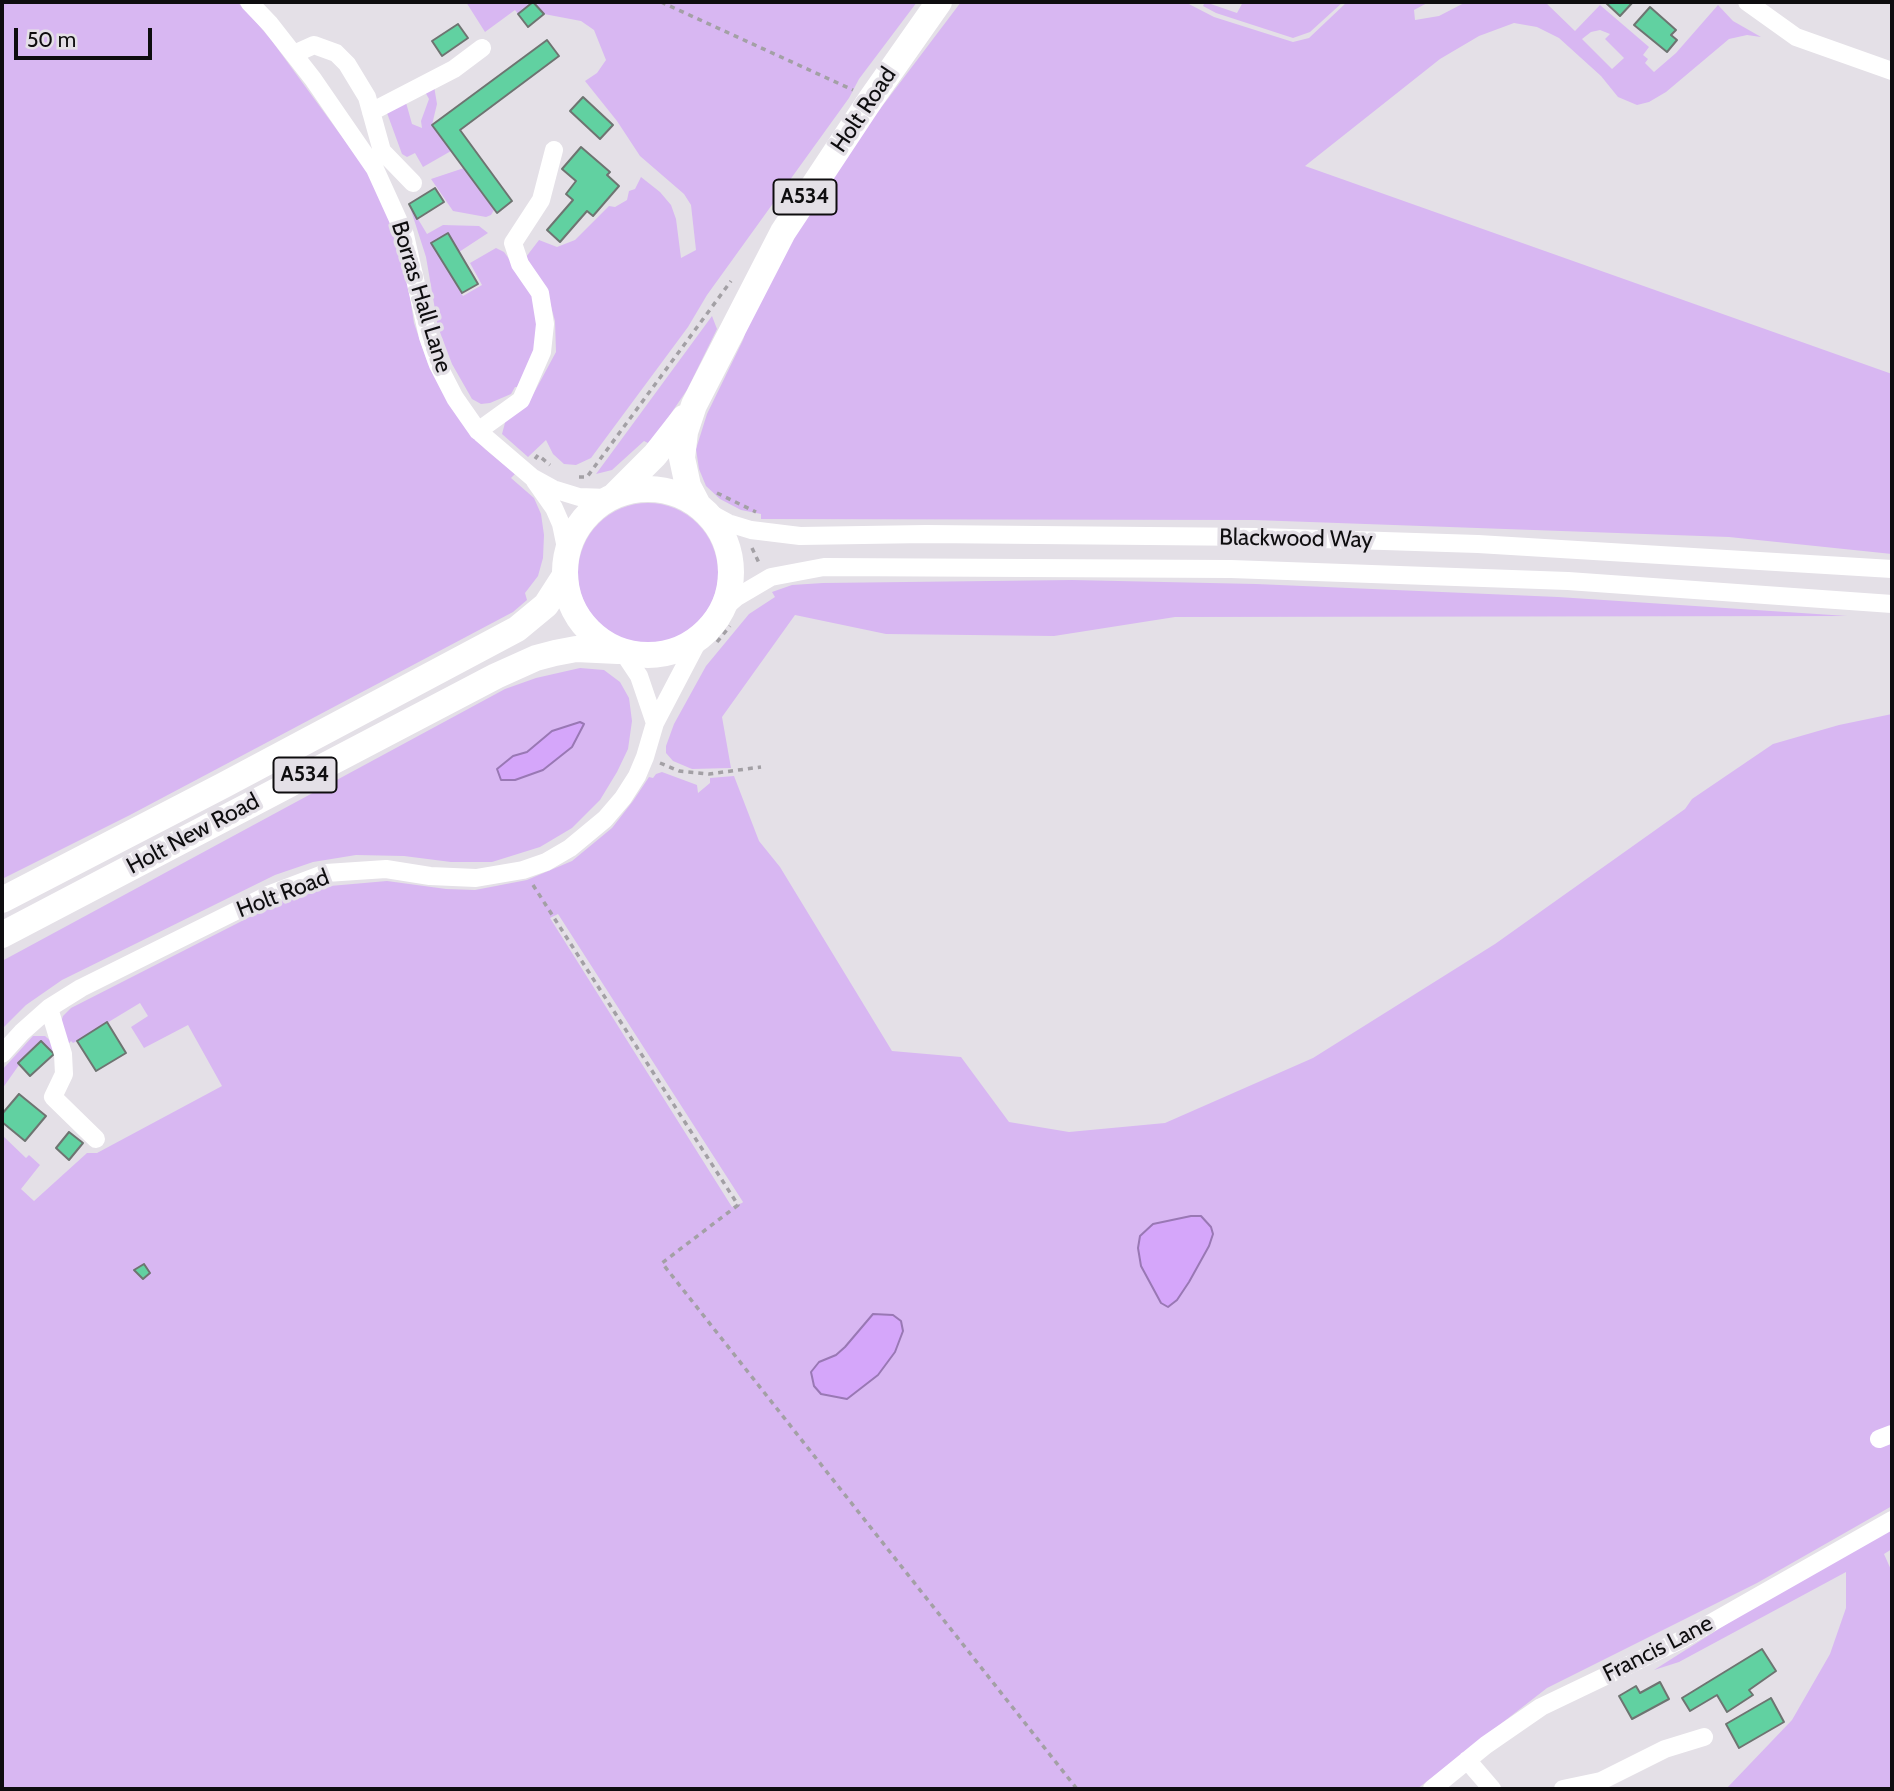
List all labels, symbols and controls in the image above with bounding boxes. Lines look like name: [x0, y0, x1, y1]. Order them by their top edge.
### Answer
scale bar: [18, 14, 156, 58]
text: 50 m: [27, 27, 76, 52]
street label: Holt Road: [826, 62, 902, 158]
road number: A534: [774, 180, 836, 214]
street label: Borras Hall Lane: [385, 218, 457, 376]
street label: Blackwood Way: [1219, 524, 1373, 554]
road number: A534: [274, 758, 336, 792]
street label: Holt New Road: [122, 787, 264, 881]
street label: Holt Road: [233, 864, 333, 924]
street label: Francis Lane: [1599, 1610, 1717, 1688]

